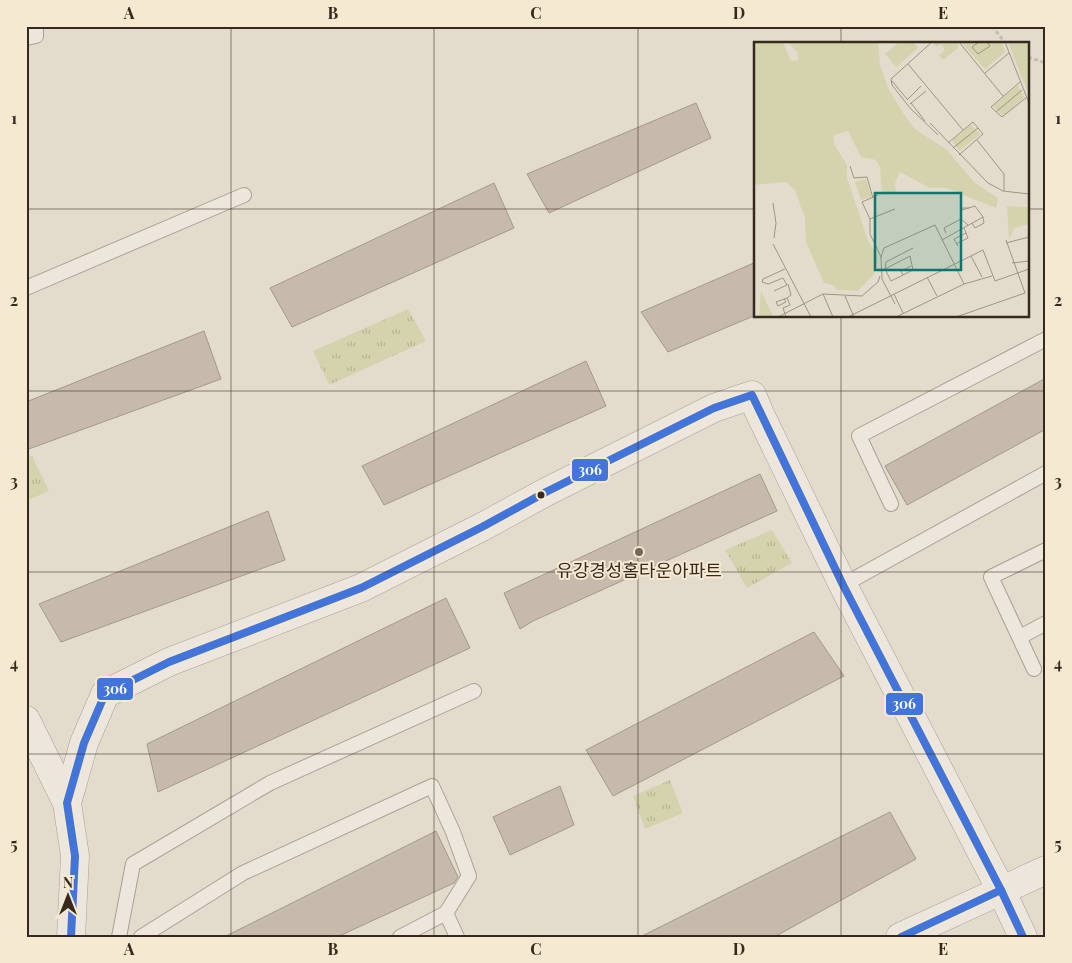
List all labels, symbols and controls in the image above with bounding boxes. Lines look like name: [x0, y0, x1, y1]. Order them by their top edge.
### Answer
text: A: [123, 2, 135, 23]
text: B: [328, 2, 339, 23]
text: C: [530, 2, 542, 23]
text: D: [733, 2, 745, 23]
text: E: [938, 2, 948, 23]
inset map: [754, 42, 1030, 318]
text: 1: [11, 107, 17, 128]
text: 1: [1055, 107, 1061, 128]
text: 2: [10, 289, 18, 310]
text: 2: [1054, 289, 1062, 310]
line badge: 306: [571, 458, 609, 482]
text: 306: [578, 460, 602, 479]
text: 3: [10, 470, 18, 491]
text: 3: [1054, 470, 1062, 491]
unlabelled marker: [536, 490, 546, 500]
marker: 유강경성홈타운아파트: [633, 546, 645, 558]
place label: 유강경성홈타운아파트: [556, 558, 722, 582]
text: 4: [10, 652, 18, 673]
text: 4: [1054, 652, 1062, 673]
line badge: 306: [96, 677, 134, 701]
text: 306: [103, 679, 127, 698]
line badge: 306: [885, 692, 924, 716]
text: 306: [892, 694, 916, 713]
text: 5: [10, 833, 18, 854]
text: 5: [1054, 833, 1062, 854]
north arrow: [42, 870, 92, 920]
text: N: [63, 873, 73, 892]
text: A: [123, 938, 135, 959]
text: B: [328, 938, 339, 959]
text: C: [530, 938, 542, 959]
text: D: [733, 938, 745, 959]
text: E: [938, 938, 948, 959]

